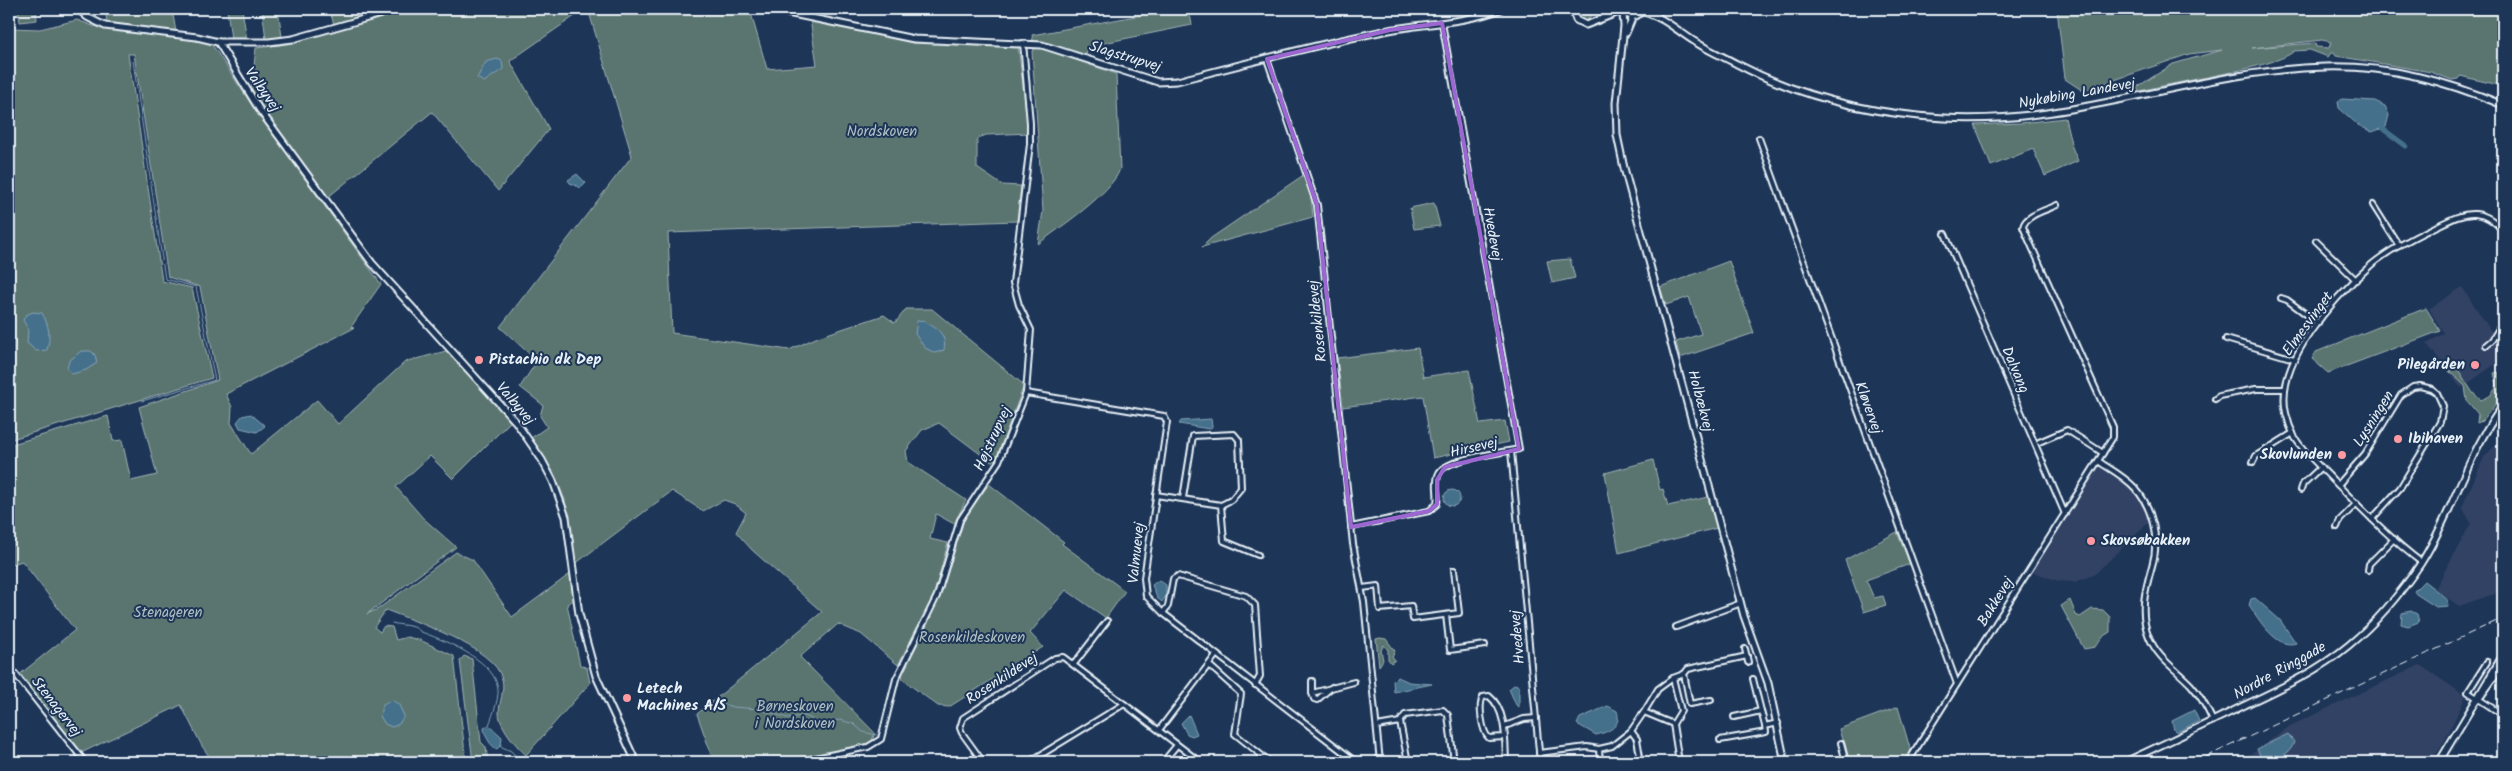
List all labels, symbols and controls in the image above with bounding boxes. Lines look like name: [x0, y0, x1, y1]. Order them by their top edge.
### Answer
street label: Slagstrupvej: [1086, 35, 1165, 80]
street label: Valbyvej: [238, 62, 287, 119]
street label: Nykøbing Landevej: [2017, 72, 2138, 116]
park label: Nordskoven: [847, 120, 917, 144]
street label: Hvedevej: [1475, 205, 1509, 264]
street label: Rosenkildevej: [1302, 278, 1334, 363]
street label: Elmesvinget: [2276, 286, 2340, 361]
street label: Dalvang: [1994, 343, 2036, 397]
place label: Pistachio dk Dep: [489, 348, 602, 372]
place label: Pilegården: [2397, 353, 2465, 377]
marker: Pistachio dk Dep: [473, 354, 485, 366]
marker: Pilegården: [2469, 359, 2481, 371]
street label: Holbækvej: [1680, 367, 1720, 436]
street label: Valbyvej: [489, 377, 541, 432]
street label: Kløvervej: [1847, 378, 1889, 439]
street label: Lysningen: [2347, 386, 2401, 452]
street label: Højstrupvej: [968, 402, 1019, 475]
place label: Ibihaven: [2408, 427, 2463, 451]
street label: Hirsevej: [1448, 431, 1502, 465]
marker: Ibihaven: [2392, 433, 2404, 445]
place label: Skovlunden: [2260, 443, 2332, 467]
marker: Skovlunden: [2336, 449, 2348, 461]
street label: Valmuevej: [1122, 520, 1152, 585]
place label: Skovsøbakken: [2101, 529, 2190, 553]
marker: Skovsøbakken: [2085, 535, 2097, 547]
street label: Bakkevej: [1971, 572, 2021, 631]
park label: Stenageren: [133, 601, 203, 625]
street label: Hvedevej: [1504, 608, 1532, 665]
park label: Rosenkildeskoven: [919, 626, 1025, 650]
street label: Nordre Ringgade: [2229, 635, 2331, 706]
street label: Rosenkildevej: [961, 646, 1044, 711]
street label: Stenagervej: [25, 672, 88, 743]
place label: Letech Machines A/S: [637, 677, 727, 718]
marker: Letech Machines A/S: [621, 692, 633, 704]
park label: Børneskoven i Nordskoven: [755, 695, 835, 736]

